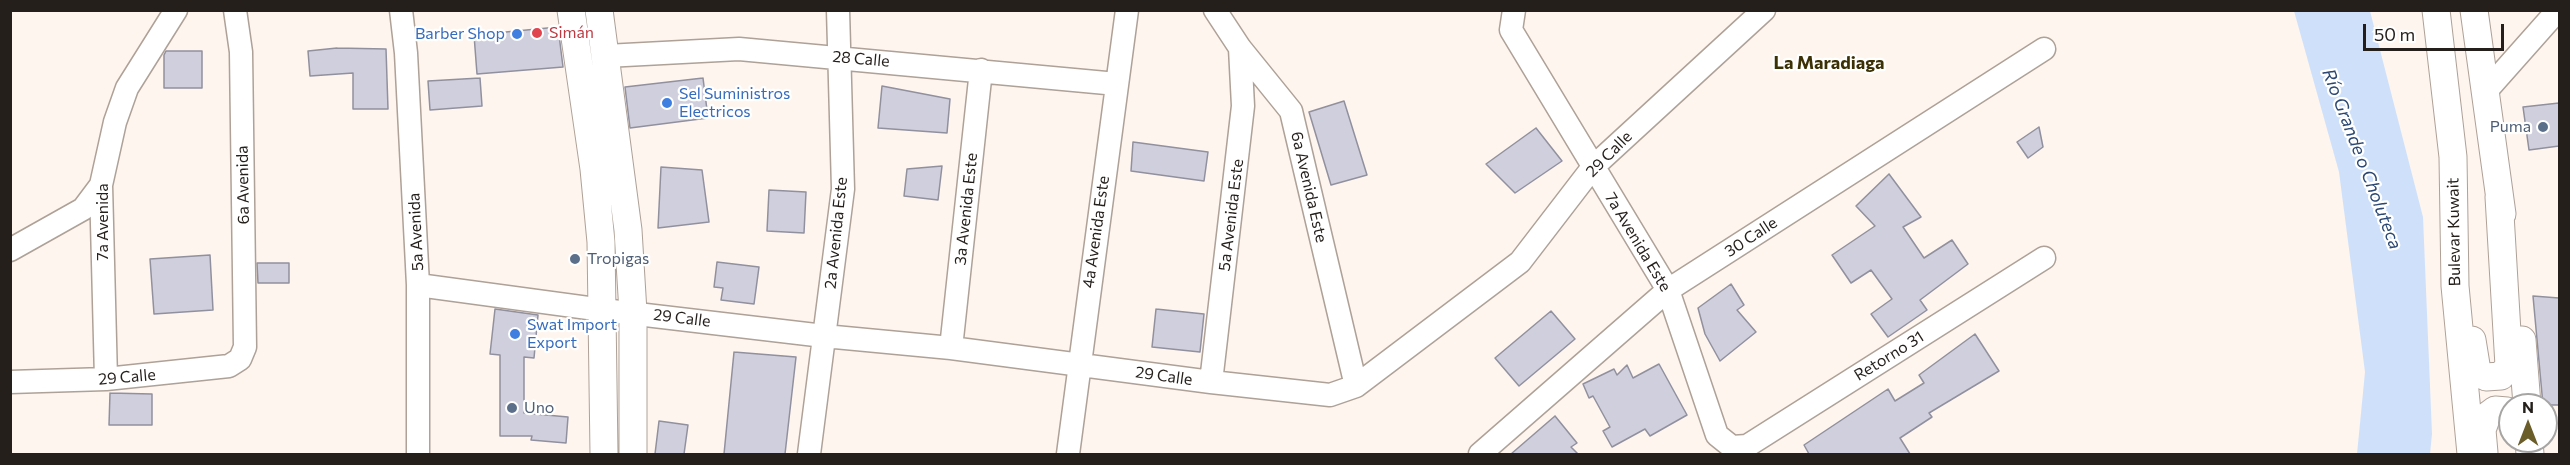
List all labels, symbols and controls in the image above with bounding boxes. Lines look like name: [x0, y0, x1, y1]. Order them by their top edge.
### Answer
scale bar: [2366, 12, 2507, 50]
place label: Simán: [549, 23, 594, 43]
text: 50 m: [2374, 23, 2415, 45]
place label: Barber Shop: [415, 24, 505, 44]
marker: Simán: [530, 26, 544, 40]
marker: Barber Shop: [510, 27, 524, 41]
street label: 28 Calle: [832, 47, 890, 71]
district label: La Maradiaga: [1773, 52, 1885, 74]
water label: Río Grande o Choluteca: [2318, 66, 2406, 252]
place label: Sel Suministros Electricos: [679, 84, 790, 122]
marker: Sel Suministros Electricos: [660, 96, 674, 110]
place label: Puma: [2490, 117, 2531, 137]
marker: Puma: [2536, 120, 2550, 134]
street label: 29 Calle: [1582, 127, 1636, 181]
street label: 6a Avenida Este: [1287, 130, 1331, 244]
street label: 6a Avenida: [233, 145, 253, 225]
street label: 3a Avenida Este: [951, 152, 981, 266]
street label: 5a Avenida Este: [1215, 158, 1247, 272]
street label: 4a Avenida Este: [1079, 175, 1113, 289]
street label: 2a Avenida Este: [821, 176, 851, 290]
street label: Bulevar Kuwait: [2443, 178, 2465, 286]
street label: 7a Avenida: [93, 183, 113, 261]
street label: 7a Avenida Este: [1601, 189, 1675, 295]
street label: 5a Avenida: [404, 192, 428, 272]
street label: 30 Calle: [1721, 213, 1781, 261]
place label: Tropigas: [587, 249, 649, 269]
marker: Tropigas: [568, 252, 582, 266]
street label: 29 Calle: [652, 305, 712, 331]
place label: Swat Import Export: [527, 315, 617, 353]
marker: Swat Import Export: [508, 327, 522, 341]
street label: Retorno 31: [1851, 327, 1927, 385]
street label: 29 Calle: [1134, 362, 1194, 390]
street label: 29 Calle: [98, 365, 156, 389]
north arrow: [2498, 393, 2558, 453]
text: N: [2522, 397, 2534, 416]
place label: Uno: [524, 398, 554, 418]
marker: Uno: [505, 401, 519, 415]

